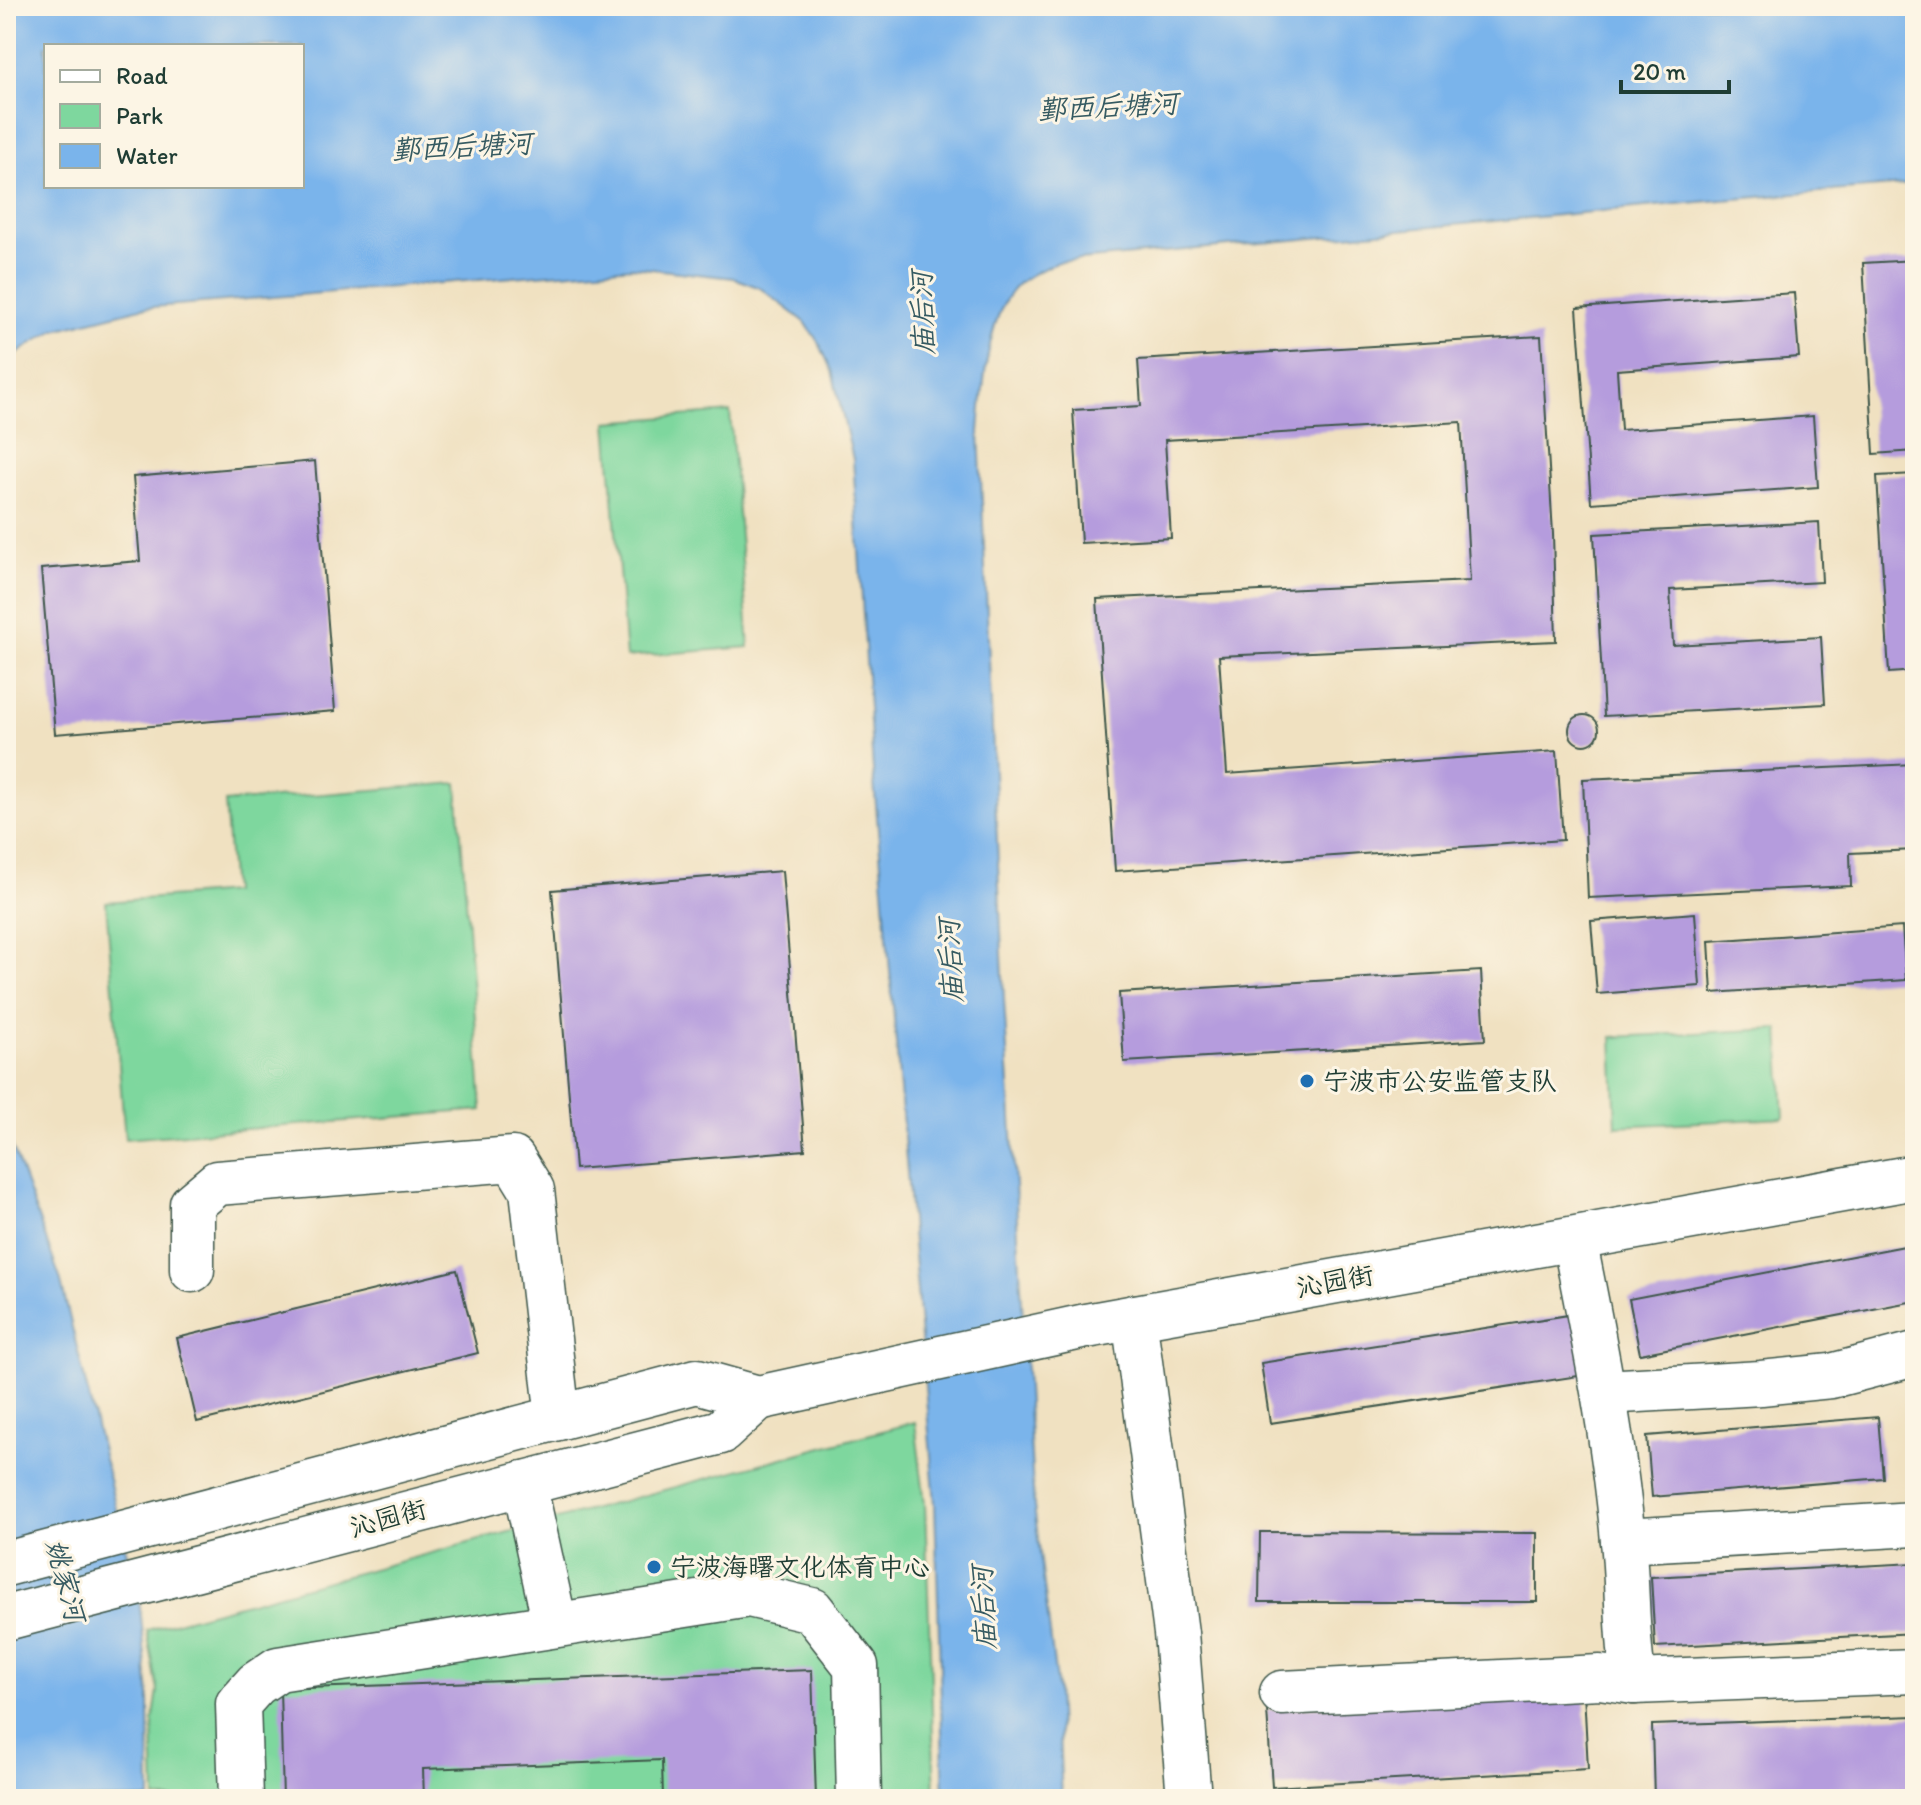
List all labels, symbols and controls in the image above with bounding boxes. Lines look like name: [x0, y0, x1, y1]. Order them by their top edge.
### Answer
legend: [44, 44, 304, 188]
scale bar: [1621, 44, 1729, 94]
text: 20 m: [1633, 57, 1686, 86]
text: Road: [116, 61, 168, 90]
water label: 鄞西后塘河: [1037, 85, 1183, 127]
text: Park: [116, 101, 163, 130]
water label: 鄞西后塘河: [391, 125, 537, 167]
text: Water: [116, 141, 178, 170]
water label: 庙后河: [903, 266, 940, 356]
water label: 庙后河: [931, 914, 969, 1004]
place label: 宁波市公安监管支队: [1323, 1065, 1557, 1097]
marker: 宁波市公安监管支队: [1298, 1072, 1316, 1090]
street label: 沁园街: [1294, 1258, 1376, 1304]
street label: 沁园街: [346, 1492, 430, 1544]
water label: 姚家河: [39, 1535, 94, 1629]
place label: 宁波海曙文化体育中心: [670, 1551, 930, 1583]
marker: 宁波海曙文化体育中心: [645, 1558, 663, 1576]
water label: 庙后河: [964, 1561, 1002, 1651]

